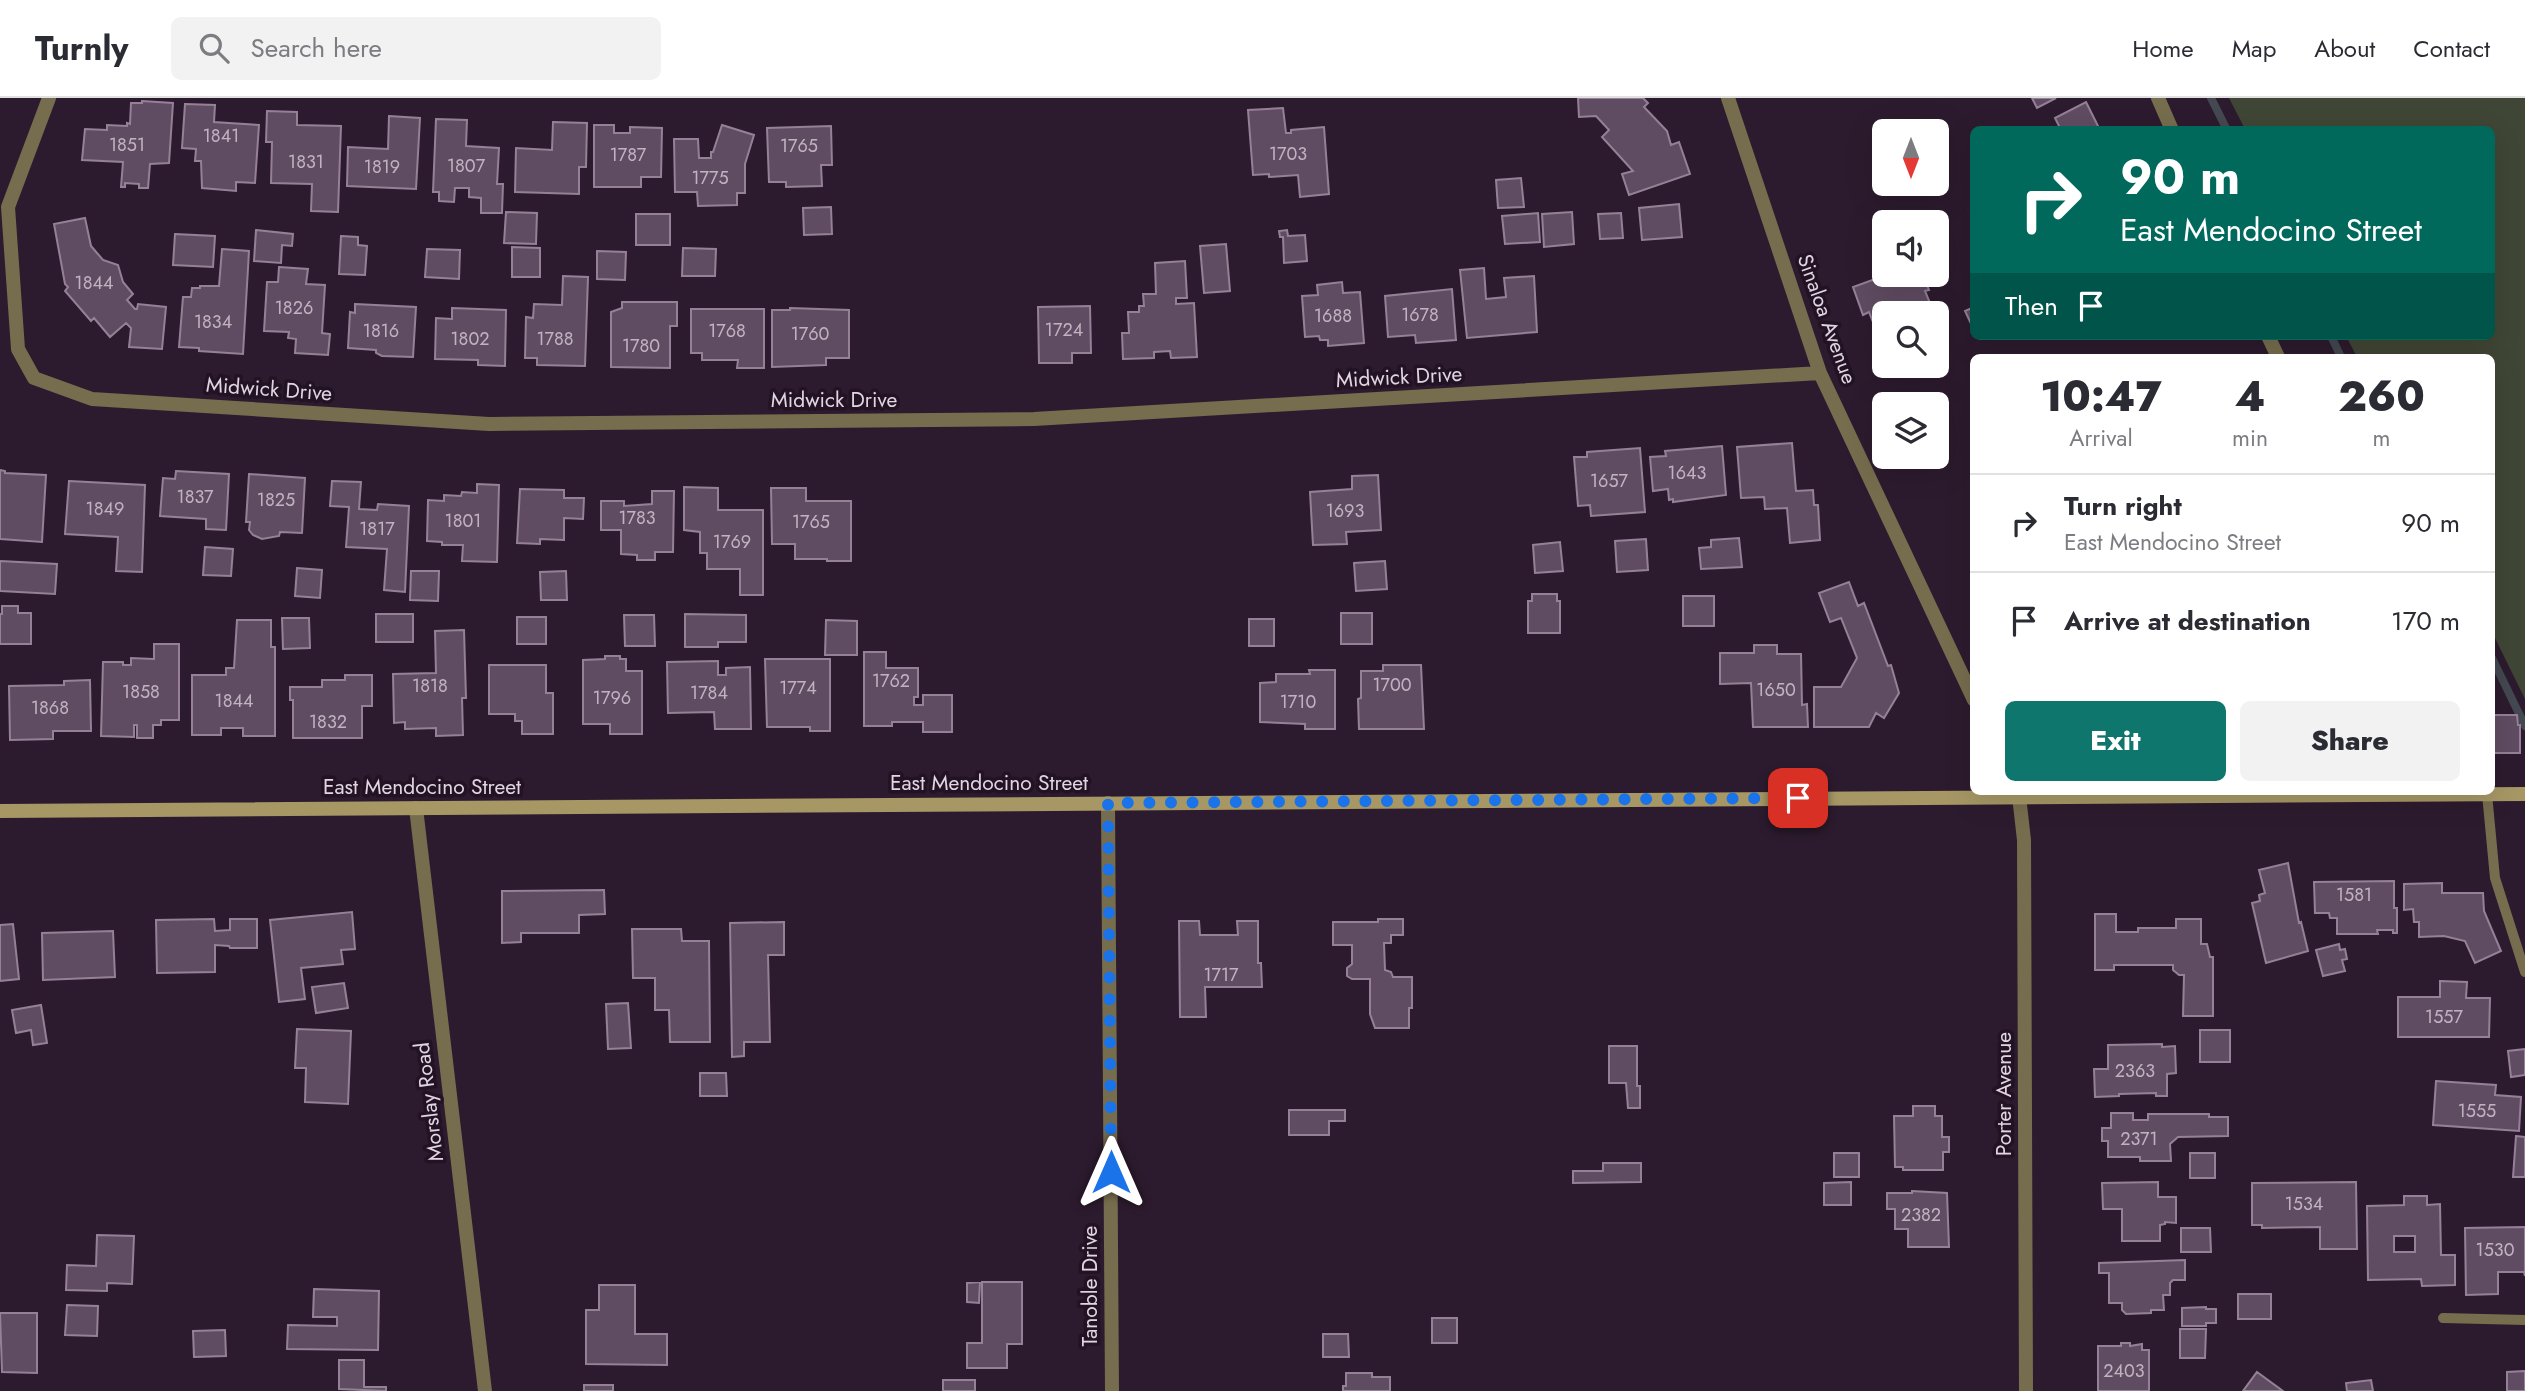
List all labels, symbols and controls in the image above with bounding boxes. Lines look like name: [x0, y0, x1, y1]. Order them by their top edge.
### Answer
search box: [171, 17, 661, 80]
text: Turnly: [35, 25, 129, 72]
icon: search: [195, 29, 233, 67]
text: Search here: [251, 29, 382, 67]
text: Home: [2132, 31, 2194, 66]
text: Map: [2232, 31, 2276, 66]
text: About: [2314, 31, 2375, 66]
text: Contact: [2413, 31, 2490, 66]
north arrow: [1872, 119, 1950, 196]
map controls: [1872, 119, 1949, 469]
house number: 1841: [203, 123, 239, 149]
house number: 1851: [109, 132, 145, 158]
house number: 1765: [780, 133, 818, 159]
house number: 1703: [1269, 141, 1307, 167]
house number: 1787: [610, 142, 647, 168]
text: 90 m: [2120, 142, 2240, 212]
house number: 1831: [288, 149, 324, 175]
house number: 1807: [447, 153, 486, 179]
house number: 1819: [364, 154, 400, 180]
icon: right: [2005, 154, 2096, 245]
house number: 1775: [691, 165, 729, 191]
text: East Mendocino Street: [2120, 207, 2422, 253]
button: sound: [1872, 210, 1949, 287]
street label: Sinaloa Avenue: [1790, 250, 1864, 388]
house number: 1844: [75, 270, 113, 296]
text: Then: [2005, 287, 2058, 325]
icon: arrive: [2072, 287, 2110, 325]
house number: 1826: [275, 295, 313, 321]
button: search: [1872, 301, 1949, 378]
house number: 1678: [1401, 302, 1439, 328]
house number: 1688: [1314, 303, 1352, 329]
house number: 1834: [194, 309, 232, 335]
house number: 1724: [1045, 317, 1083, 343]
house number: 1816: [363, 318, 399, 344]
house number: 1768: [708, 318, 746, 344]
house number: 1760: [791, 321, 830, 347]
house number: 1802: [451, 326, 489, 352]
house number: 1788: [536, 326, 574, 352]
house number: 1780: [622, 333, 660, 359]
street label: Midwick Drive: [1335, 359, 1463, 395]
text: 10:47: [2040, 366, 2162, 427]
text: 4: [2235, 366, 2265, 427]
text: 260: [2338, 366, 2425, 427]
street label: Midwick Drive: [205, 370, 333, 408]
street label: Midwick Drive: [771, 385, 897, 415]
button: layers: [1872, 392, 1949, 469]
text: Arrival: [2069, 421, 2133, 455]
text: min: [2232, 421, 2268, 455]
text: m: [2373, 421, 2390, 455]
house number: 1643: [1668, 460, 1707, 486]
house number: 1657: [1590, 468, 1629, 494]
house number: 1837: [177, 484, 214, 510]
house number: 1825: [257, 487, 295, 513]
text: Turn right: [2064, 487, 2182, 525]
house number: 1849: [86, 496, 124, 522]
house number: 1693: [1326, 498, 1364, 524]
icon: right: [2005, 504, 2043, 542]
text: 90 m: [2401, 504, 2460, 542]
house number: 1783: [618, 505, 656, 531]
house number: 1801: [445, 508, 481, 534]
house number: 1765: [792, 509, 830, 535]
house number: 1817: [359, 516, 395, 542]
text: East Mendocino Street: [2064, 525, 2281, 559]
house number: 1769: [713, 529, 751, 555]
icon: arrive: [2005, 602, 2043, 640]
text: Arrive at destination: [2064, 602, 2311, 640]
text: 170 m: [2391, 602, 2460, 640]
house number: 1762: [872, 668, 910, 694]
house number: 1700: [1372, 672, 1412, 698]
house number: 1818: [412, 673, 448, 699]
house number: 1774: [779, 675, 817, 701]
house number: 1650: [1756, 677, 1796, 703]
house number: 1858: [122, 679, 160, 705]
house number: 1784: [690, 680, 728, 706]
house number: 1796: [593, 685, 631, 711]
house number: 1844: [215, 688, 253, 714]
house number: 1710: [1280, 689, 1316, 715]
house number: 1868: [31, 695, 69, 721]
button: Exit: [2005, 701, 2226, 781]
button: Share: [2240, 701, 2460, 781]
house number: 1832: [309, 709, 347, 735]
street label: East Mendocino Street: [890, 768, 1088, 798]
pin: [1768, 768, 1828, 828]
street label: East Mendocino Street: [323, 772, 521, 802]
icon: arrive: [1779, 779, 1817, 817]
house number: 1581: [2336, 882, 2372, 908]
house number: 1717: [1203, 962, 1239, 988]
house number: 1557: [2425, 1004, 2463, 1030]
street label: Porter Avenue: [1989, 1032, 2019, 1156]
street label: Morslay Road: [407, 1041, 451, 1163]
house number: 2363: [2115, 1058, 2155, 1084]
house number: 1555: [2458, 1098, 2496, 1124]
house number: 2371: [2120, 1126, 2158, 1152]
position arrow: [1074, 1135, 1148, 1209]
house number: 1534: [2285, 1191, 2323, 1217]
house number: 2382: [1901, 1202, 1941, 1228]
street label: Tanoble Drive: [1075, 1225, 1105, 1346]
house number: 1530: [2476, 1237, 2515, 1263]
house number: 2403: [2103, 1358, 2145, 1384]

